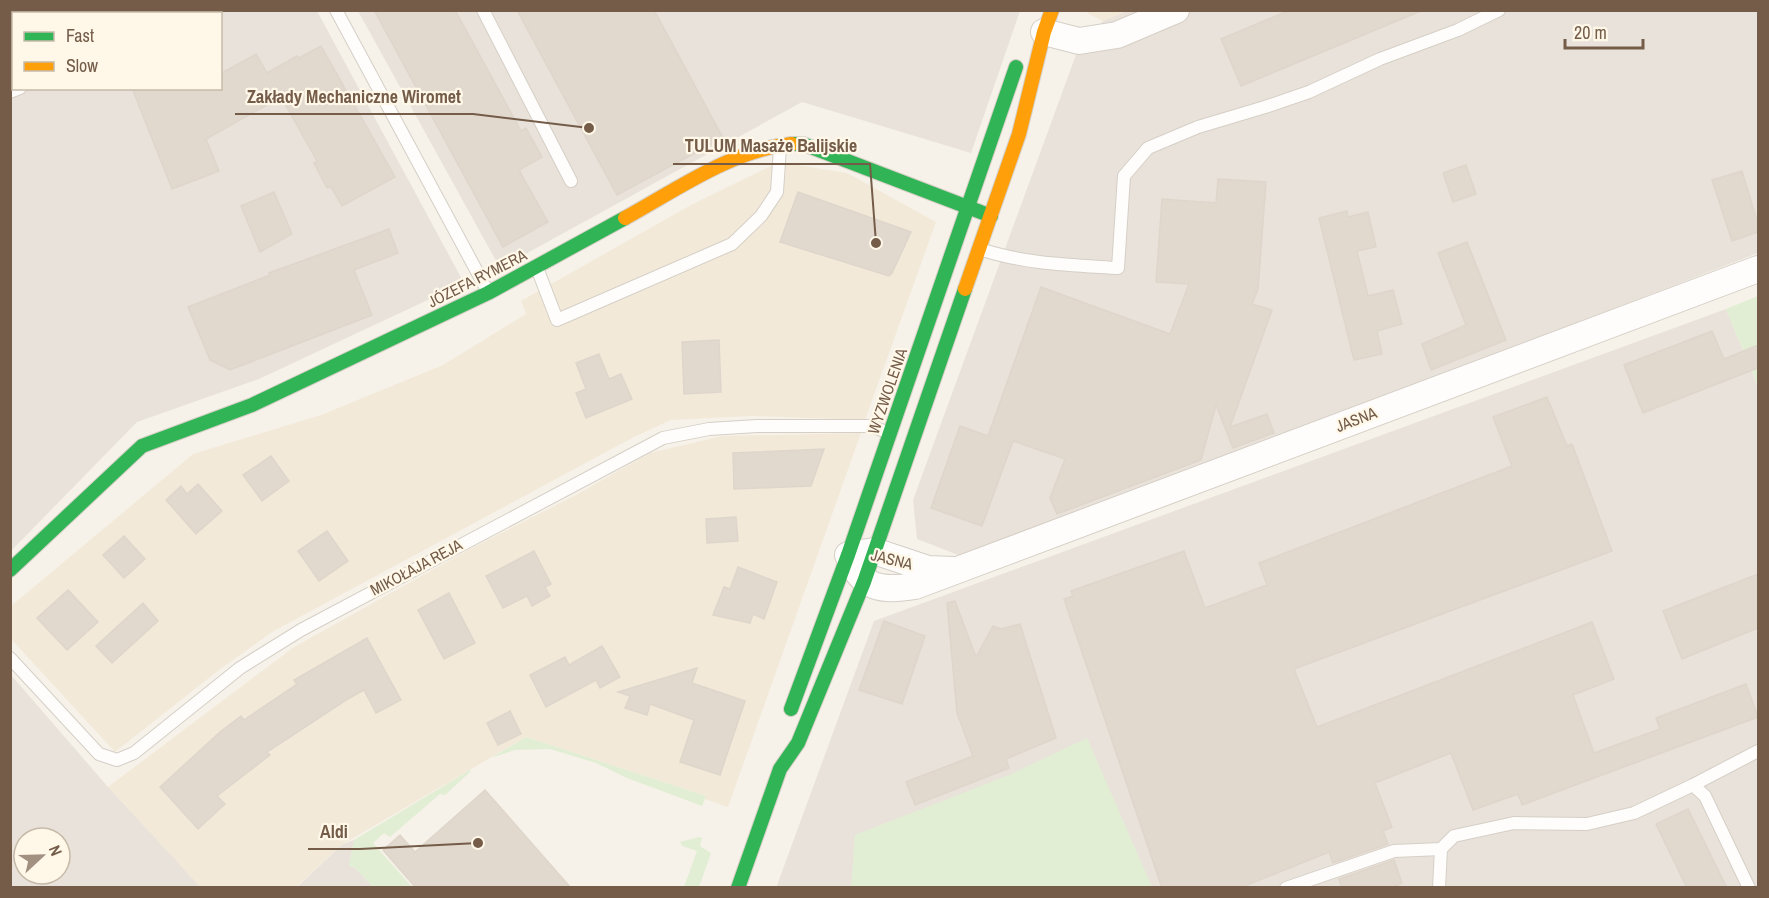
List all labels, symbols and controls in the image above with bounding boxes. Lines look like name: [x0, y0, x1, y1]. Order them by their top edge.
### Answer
legend: [12, 12, 222, 90]
scale bar: [1565, 12, 1643, 50]
text: 20 m: [1574, 20, 1607, 45]
text: Fast: [66, 23, 94, 48]
text: Slow: [66, 53, 98, 78]
callout: Zakłady Mechaniczne Wiromet: [235, 78, 473, 114]
text: Zakłady Mechaniczne Wiromet: [247, 84, 461, 109]
callout: TULUM Masaże Balijskie: [673, 128, 870, 164]
text: TULUM Masaże Balijskie: [685, 133, 857, 158]
street label: JÓZEFA RYMERA: [424, 243, 531, 312]
street label: WYZWOLENIA: [862, 345, 912, 437]
street label: JASNA: [1332, 401, 1380, 437]
street label: MIKOŁAJA REJA: [366, 533, 466, 601]
street label: JASNA: [869, 543, 915, 575]
callout: Aldi: [308, 813, 360, 849]
text: Aldi: [320, 819, 348, 844]
north arrow: [12, 826, 72, 886]
text: N: [44, 842, 68, 859]

